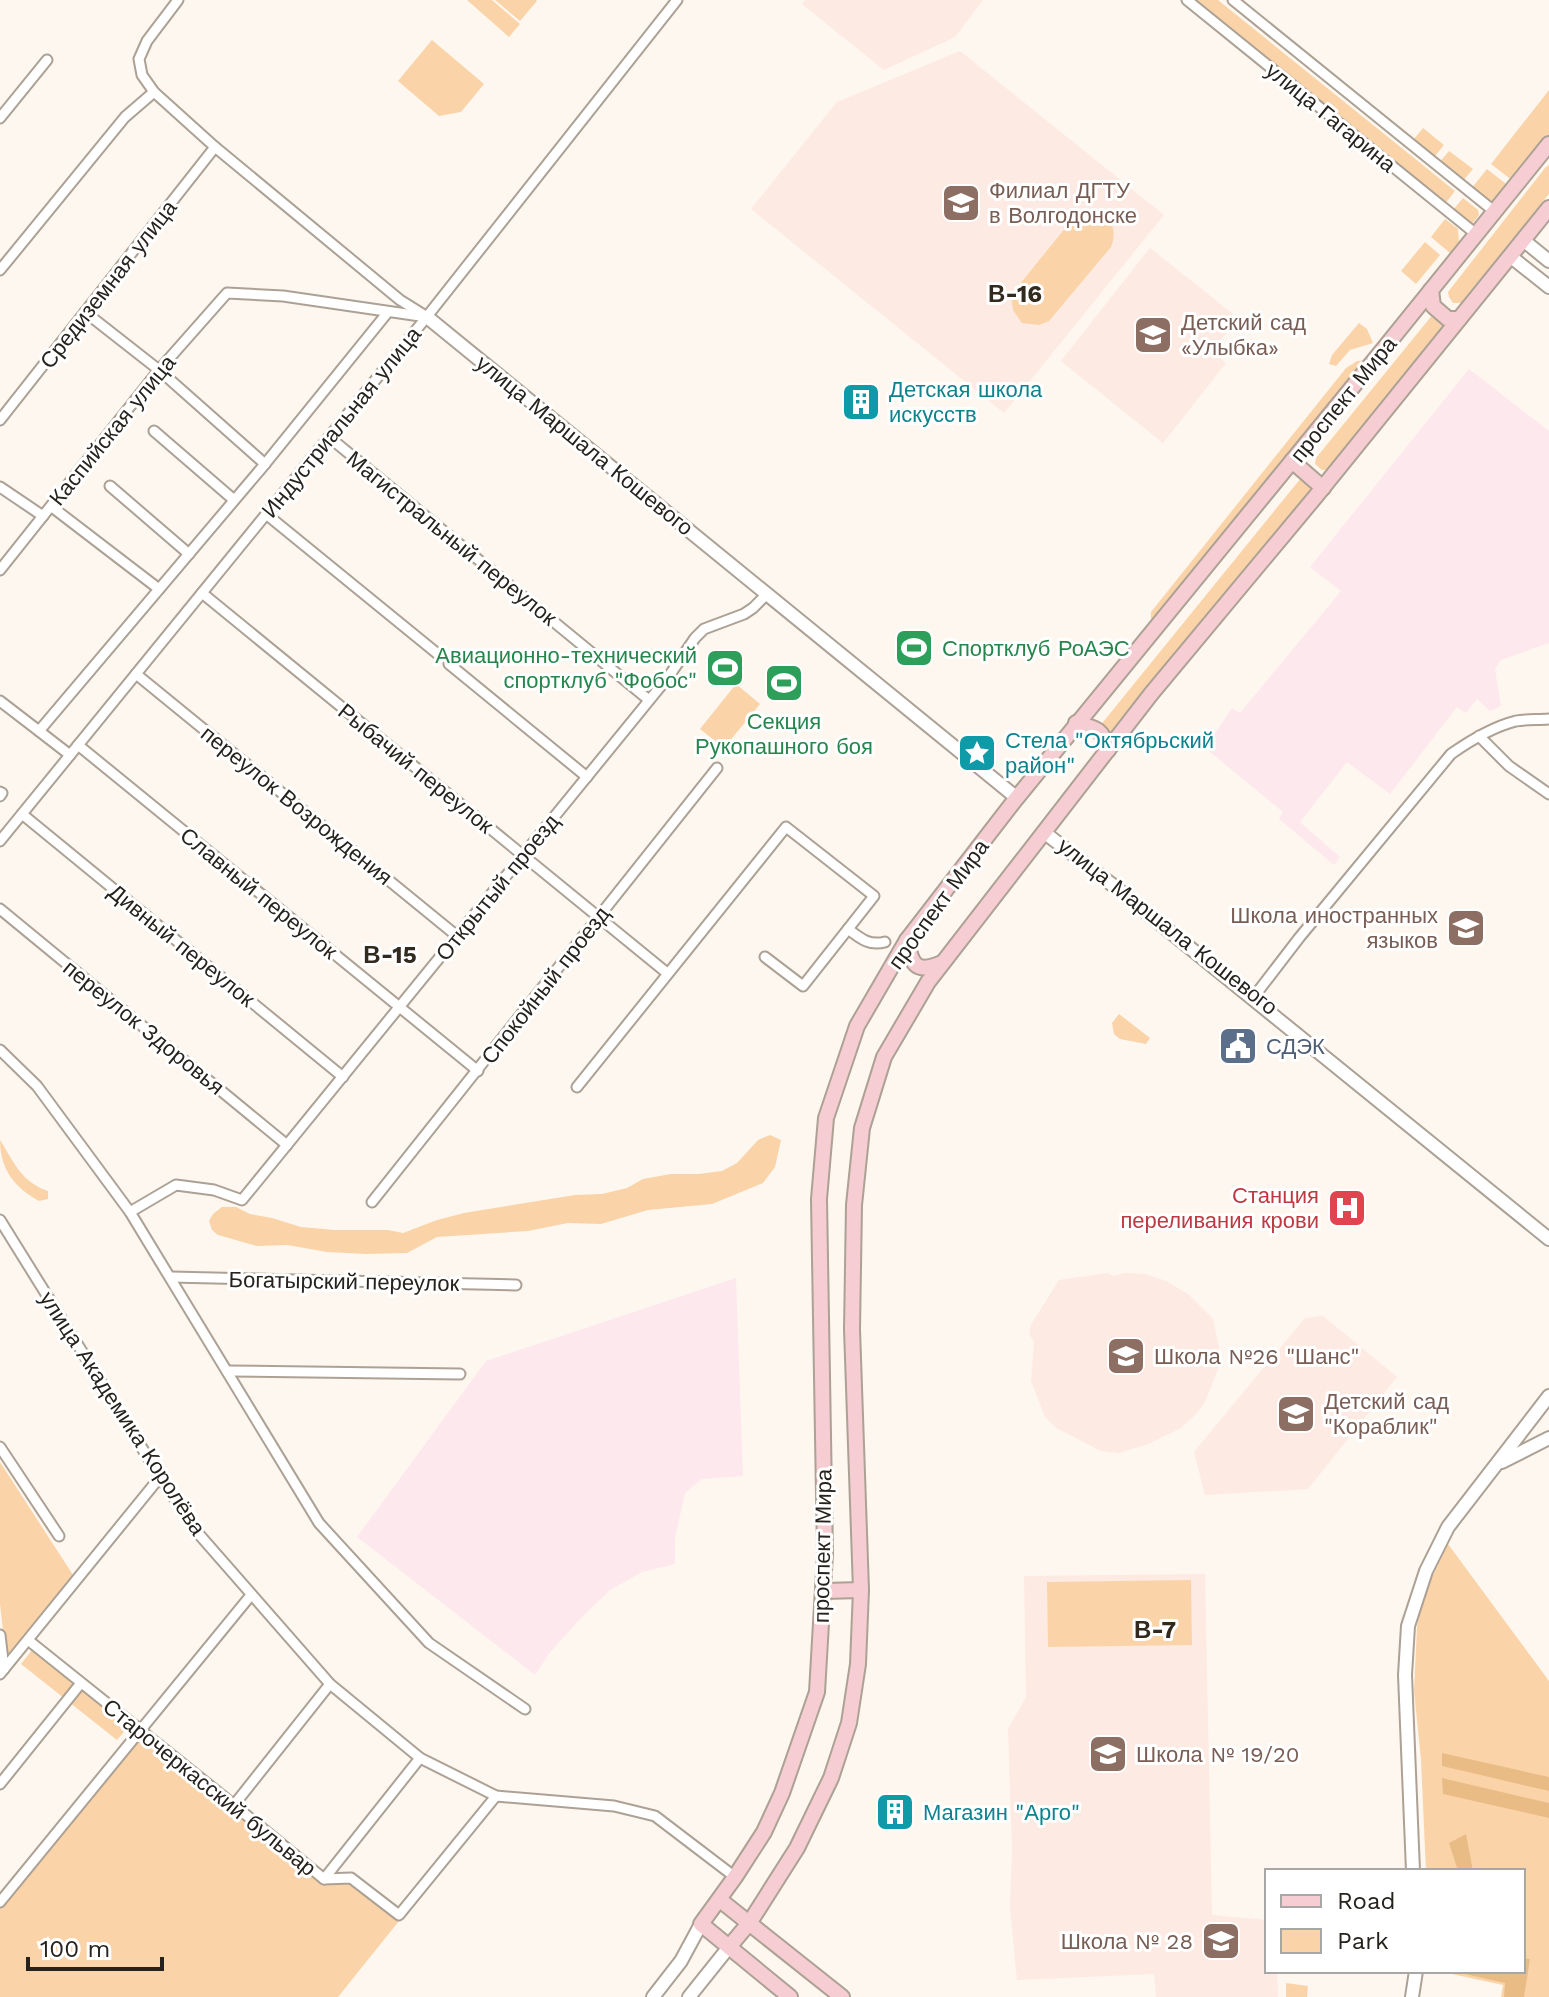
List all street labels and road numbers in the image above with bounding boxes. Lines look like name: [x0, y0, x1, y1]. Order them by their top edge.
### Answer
street label: улица Гагарина: [1261, 57, 1401, 178]
street label: Средиземная улица: [35, 195, 182, 373]
street label: Индустриальная улица: [257, 321, 426, 523]
street label: проспект Мира: [1285, 331, 1402, 467]
street label: Каспийская улица: [44, 350, 181, 510]
street label: улица Маршала Кошевого: [471, 350, 698, 541]
street label: Магистральный переулок: [342, 446, 562, 631]
street label: Рыбачий переулок: [333, 698, 498, 839]
street label: переулок Возрождения: [196, 721, 397, 890]
street label: Открытый проезд: [431, 809, 564, 966]
street label: Славный переулок: [175, 823, 342, 964]
street label: улица Маршала Кошевого: [1053, 833, 1283, 1020]
street label: проспект Мира: [883, 834, 994, 974]
street label: Дивный переулок: [104, 879, 260, 1012]
street label: Спокойный проезд: [476, 902, 615, 1069]
street label: переулок Здоровья: [58, 955, 229, 1100]
street label: Богатырский переулок: [228, 1267, 460, 1296]
street label: улица Академика Королёва: [34, 1287, 211, 1540]
street label: проспект Мира: [809, 1468, 836, 1623]
street label: Старочеркасский бульвар: [98, 1694, 321, 1881]

